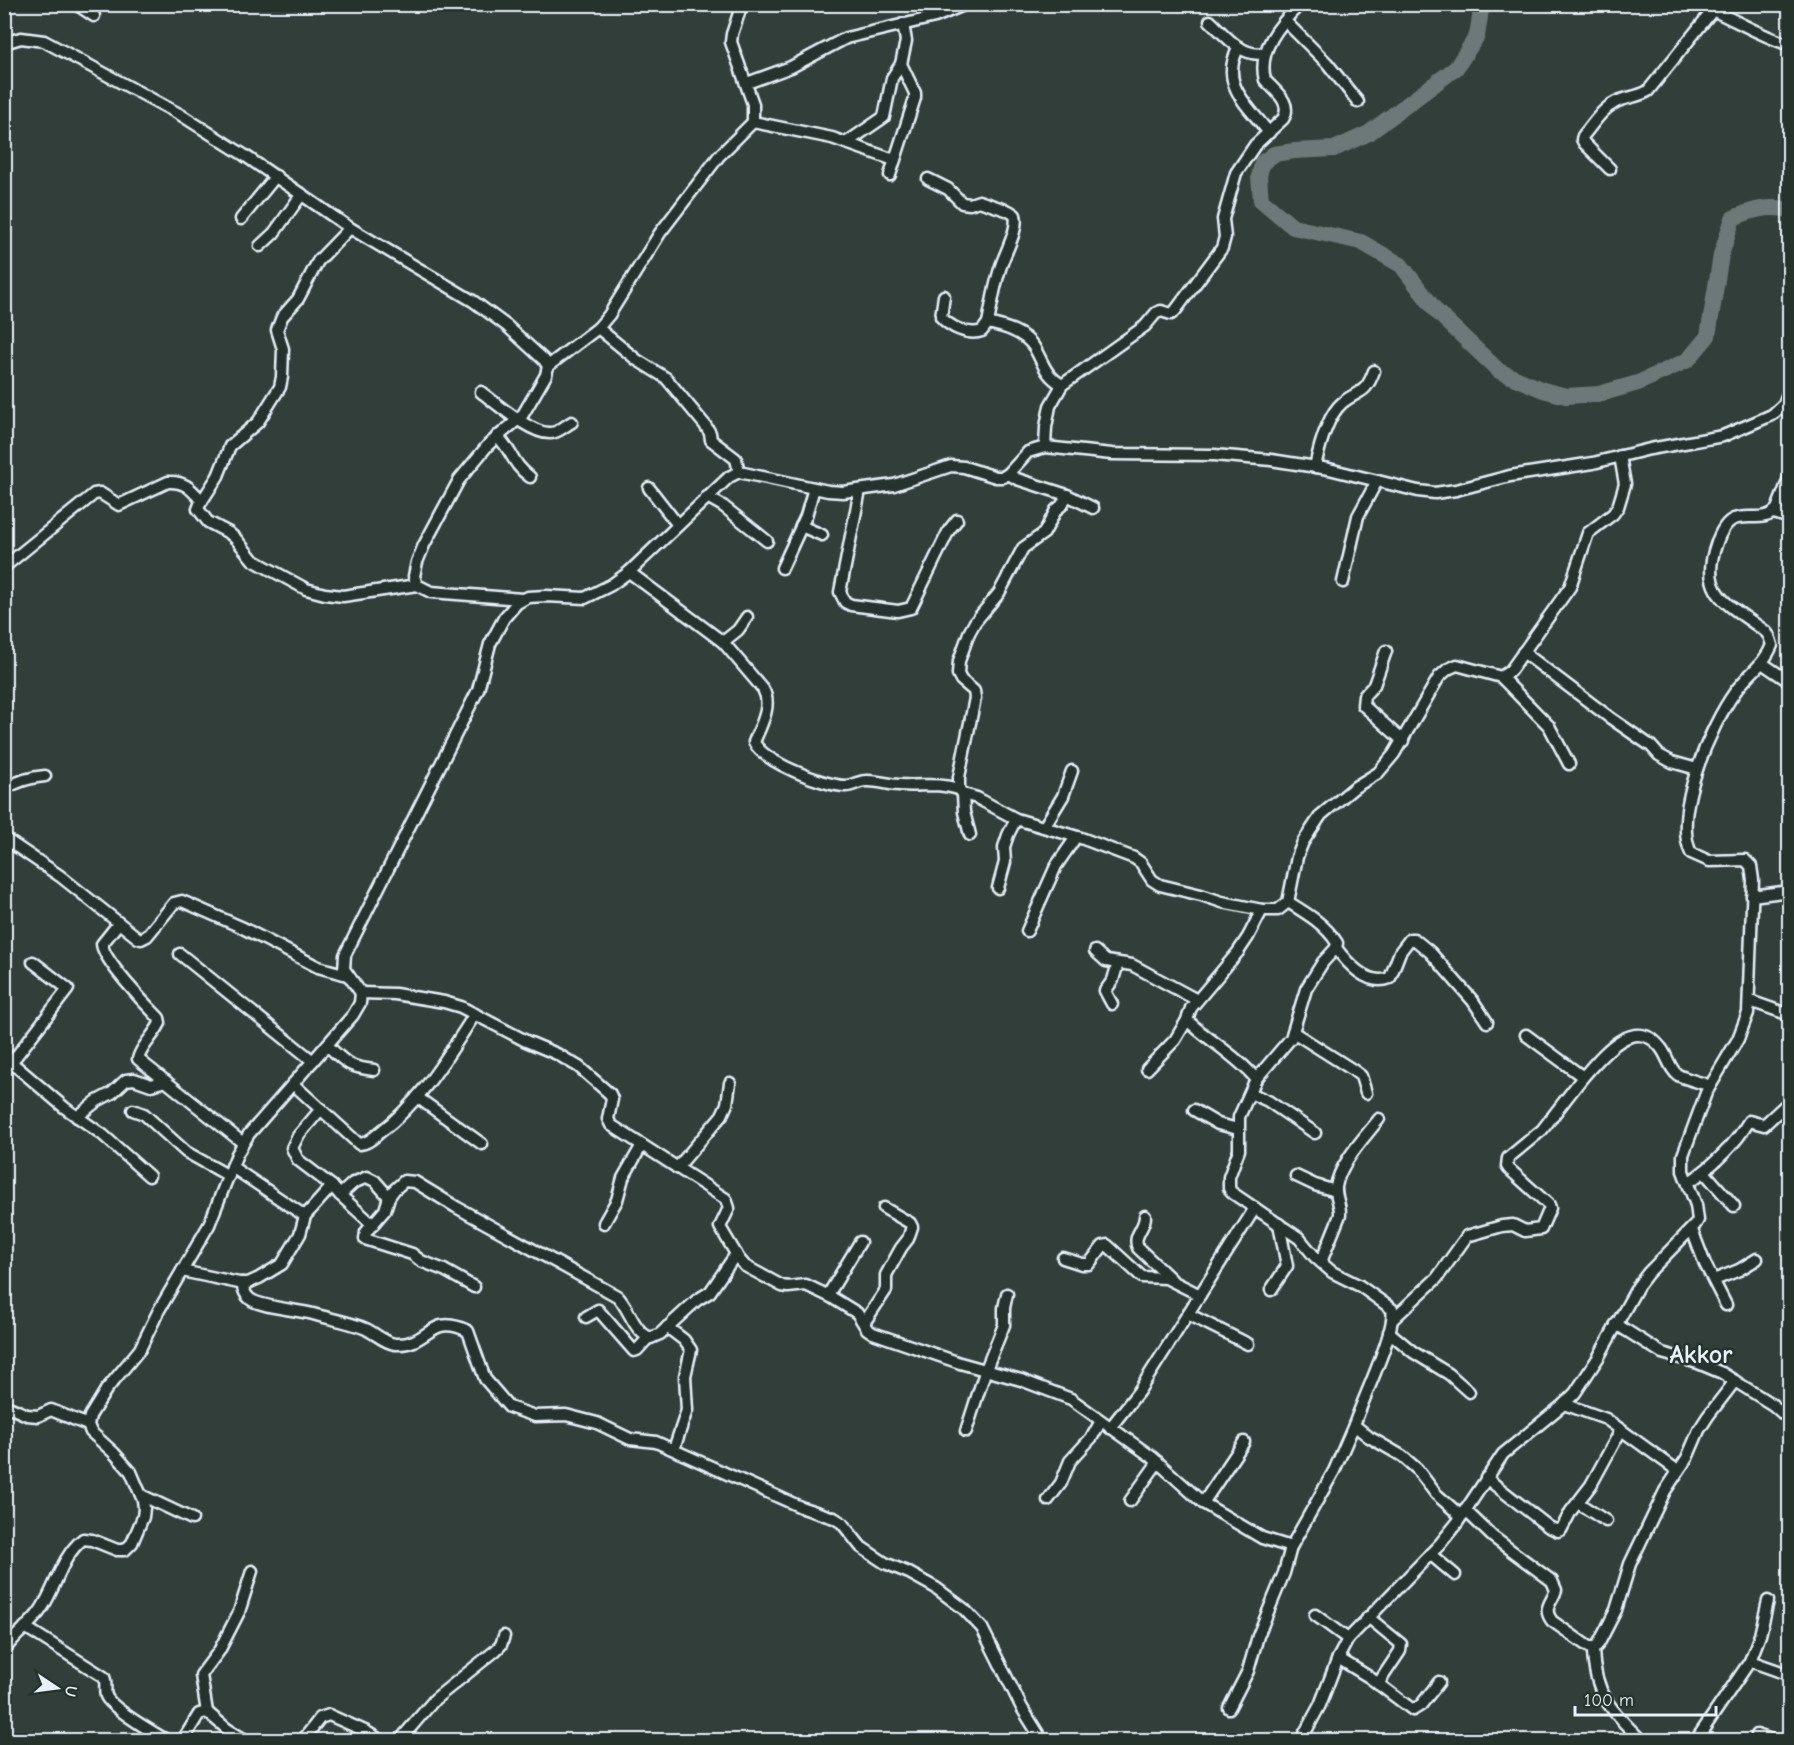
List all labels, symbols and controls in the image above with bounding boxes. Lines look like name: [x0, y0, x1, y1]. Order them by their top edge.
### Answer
district label: Akkor: [1669, 1340, 1733, 1370]
north arrow: [27, 1658, 87, 1718]
scale bar: [1575, 1679, 1716, 1717]
text: U: [61, 1684, 81, 1698]
text: 100 m: [1584, 1690, 1634, 1711]

